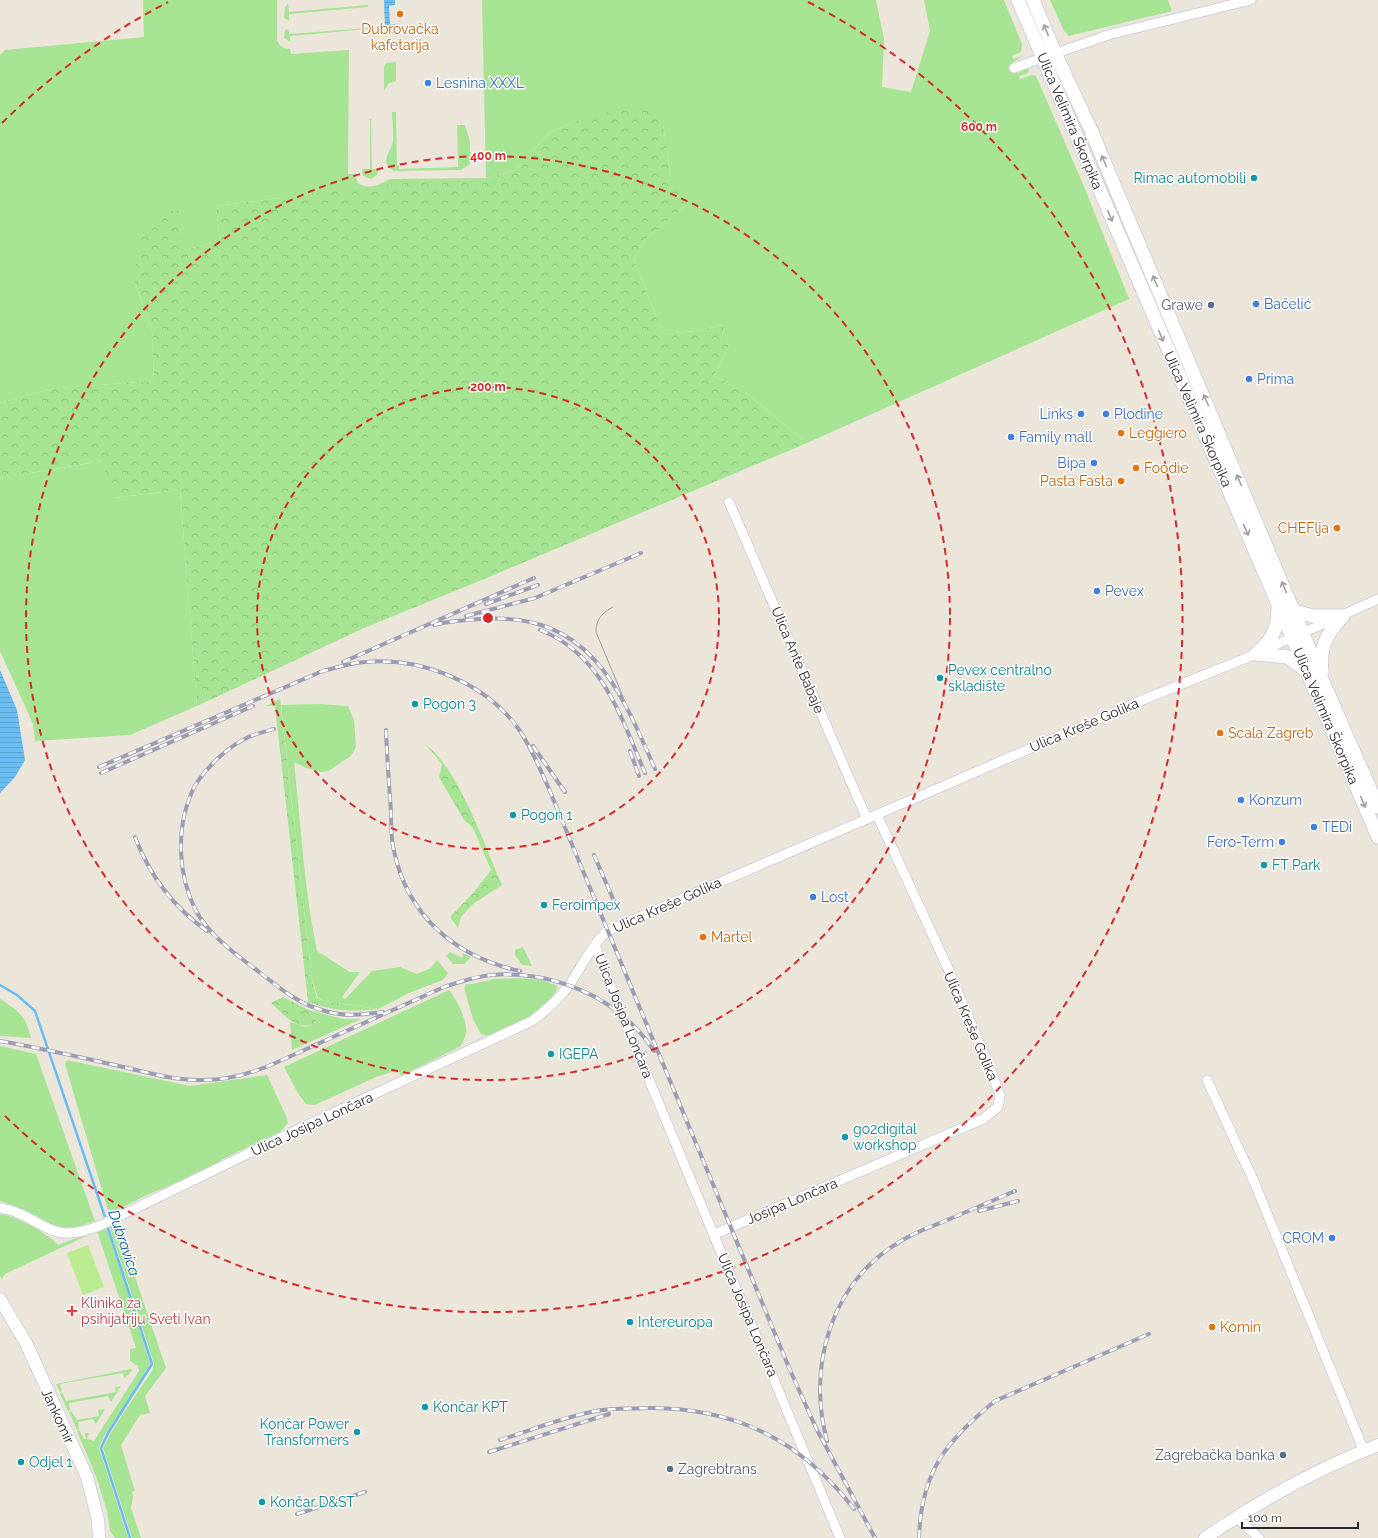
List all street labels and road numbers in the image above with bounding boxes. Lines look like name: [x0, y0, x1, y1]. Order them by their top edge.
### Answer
street label: Ulica Velimira Škorpika: [1034, 49, 1108, 192]
street label: Ulica Velimira Škorpika: [1161, 348, 1237, 489]
street label: Ulica Ante Babaje: [768, 604, 828, 716]
street label: Ulica Velimira Škorpika: [1290, 644, 1364, 787]
street label: Ulica Kreše Golika: [1027, 695, 1141, 755]
street label: Ulica Kreše Golika: [610, 874, 724, 936]
street label: Ulica Josipa Lončara: [592, 951, 656, 1081]
street label: Ulica Kreše Golika: [941, 969, 1001, 1083]
street label: Ulica Josipa Lončara: [248, 1089, 376, 1159]
street label: Josipa Lončara: [744, 1175, 840, 1227]
street label: Ulica Josipa Lončara: [715, 1251, 781, 1379]
street label: Jankomir: [38, 1386, 78, 1446]

